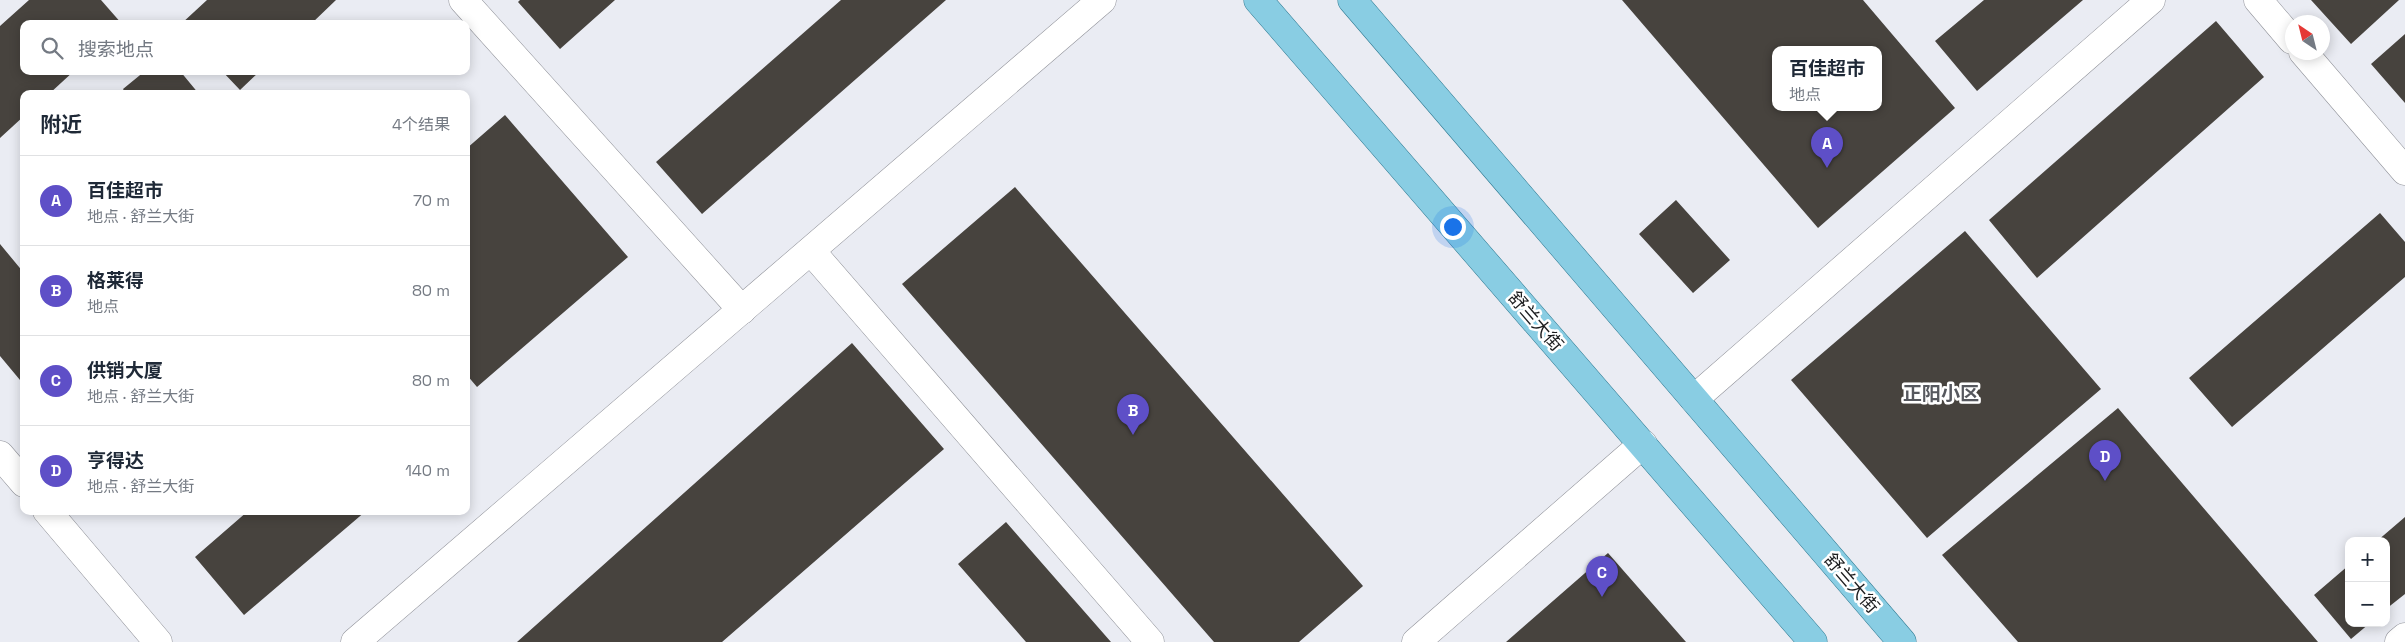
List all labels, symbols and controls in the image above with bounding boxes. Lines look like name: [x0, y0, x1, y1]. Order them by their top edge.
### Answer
north arrow: [2285, 15, 2330, 60]
search box: [20, 20, 470, 75]
icon: search: [38, 34, 66, 62]
text: 搜索地点: [78, 37, 154, 62]
popup: [1772, 46, 1882, 111]
text: 百佳超市: [1789, 56, 1865, 81]
text: 地点: [1789, 84, 1821, 105]
text: 附近: [40, 111, 82, 138]
text: 4个结果: [392, 114, 450, 135]
pin: A: [1811, 127, 1843, 168]
text: 百佳超市: [87, 178, 163, 203]
text: A: [51, 190, 61, 211]
text: 70 m: [413, 190, 450, 211]
text: 地点 · 舒兰大街: [87, 206, 194, 227]
your location: [1440, 214, 1466, 240]
text: 格莱得: [87, 268, 144, 293]
text: B: [51, 280, 61, 301]
text: 80 m: [412, 280, 450, 301]
street label: 舒兰大街: [1504, 286, 1568, 356]
text: 地点: [87, 296, 119, 317]
text: 供销大厦: [87, 358, 163, 383]
text: C: [51, 370, 61, 391]
text: 80 m: [412, 370, 450, 391]
district label: 正阳小区: [1903, 381, 1979, 406]
text: 地点 · 舒兰大街: [87, 386, 194, 407]
pin: B: [1117, 394, 1149, 435]
pin: D: [2089, 440, 2121, 481]
text: 亨得达: [87, 448, 144, 473]
text: D: [51, 460, 61, 481]
text: 140 m: [405, 460, 450, 481]
text: 地点 · 舒兰大街: [87, 476, 194, 497]
map controls: [2345, 537, 2390, 627]
button: +: [2345, 537, 2390, 582]
street label: 舒兰大街: [1820, 548, 1884, 618]
pin: C: [1586, 556, 1618, 597]
button: −: [2345, 582, 2390, 627]

